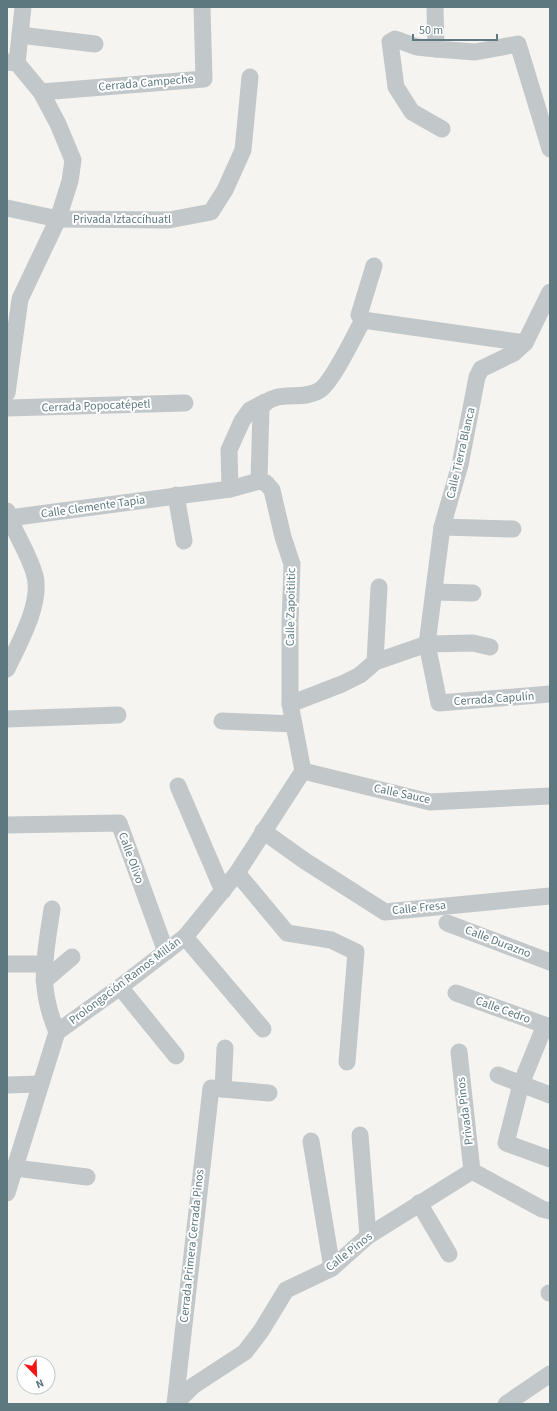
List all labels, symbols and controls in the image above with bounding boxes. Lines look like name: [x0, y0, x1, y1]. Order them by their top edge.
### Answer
scale bar: [413, 16, 497, 42]
text: 50 m: [419, 22, 443, 39]
street label: Cerrada Campeche: [98, 70, 194, 96]
street label: Privada Iztaccíhuatl: [73, 211, 171, 228]
street label: Cerrada Popocatépetl: [41, 396, 151, 416]
street label: Calle Tierra Blanca: [442, 406, 480, 500]
street label: Calle Clemente Tapia: [40, 491, 146, 523]
street label: Calle Zapoitiltic: [282, 567, 300, 646]
street label: Cerrada Capulín: [453, 688, 535, 710]
street label: Calle Sauce: [372, 780, 432, 808]
street label: Calle Olivo: [114, 830, 148, 886]
street label: Calle Fresa: [391, 897, 447, 919]
street label: Calle Durazno: [463, 922, 533, 962]
street label: Prolongación Ramos Millán: [65, 933, 185, 1029]
street label: Calle Cedro: [473, 992, 533, 1028]
street label: Privada Pinos: [452, 1076, 478, 1146]
street label: Cerrada Primera Cerrada Pinos: [175, 1169, 209, 1323]
street label: Calle Pinos: [322, 1228, 376, 1276]
north arrow: [16, 1355, 56, 1395]
text: N: [33, 1375, 46, 1392]

